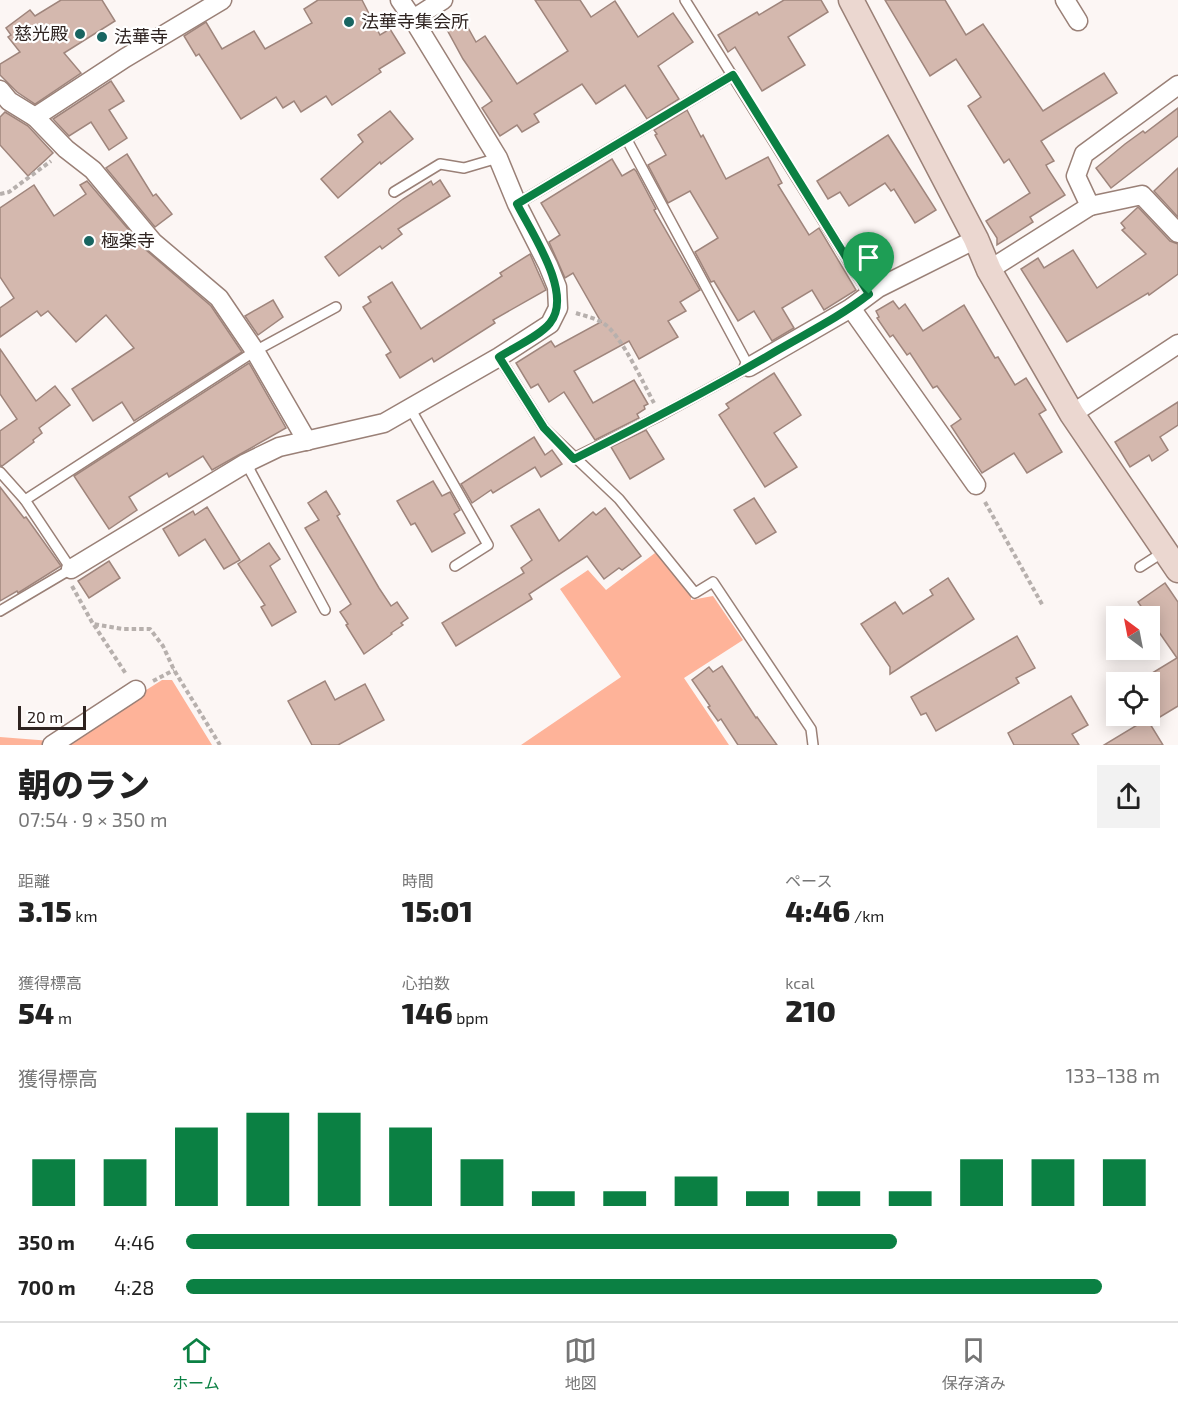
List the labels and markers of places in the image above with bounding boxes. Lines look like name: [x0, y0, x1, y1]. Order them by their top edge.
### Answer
place label: 法華寺集会所: [361, 10, 469, 32]
marker: 法華寺集会所: [342, 15, 356, 29]
place label: 慈光殿: [14, 22, 68, 44]
place label: 法華寺: [114, 25, 168, 47]
marker: 慈光殿: [73, 27, 87, 41]
marker: 法華寺: [95, 30, 109, 44]
place label: 極楽寺: [101, 229, 155, 251]
pin: [843, 232, 894, 294]
marker: 極楽寺: [82, 234, 96, 248]

